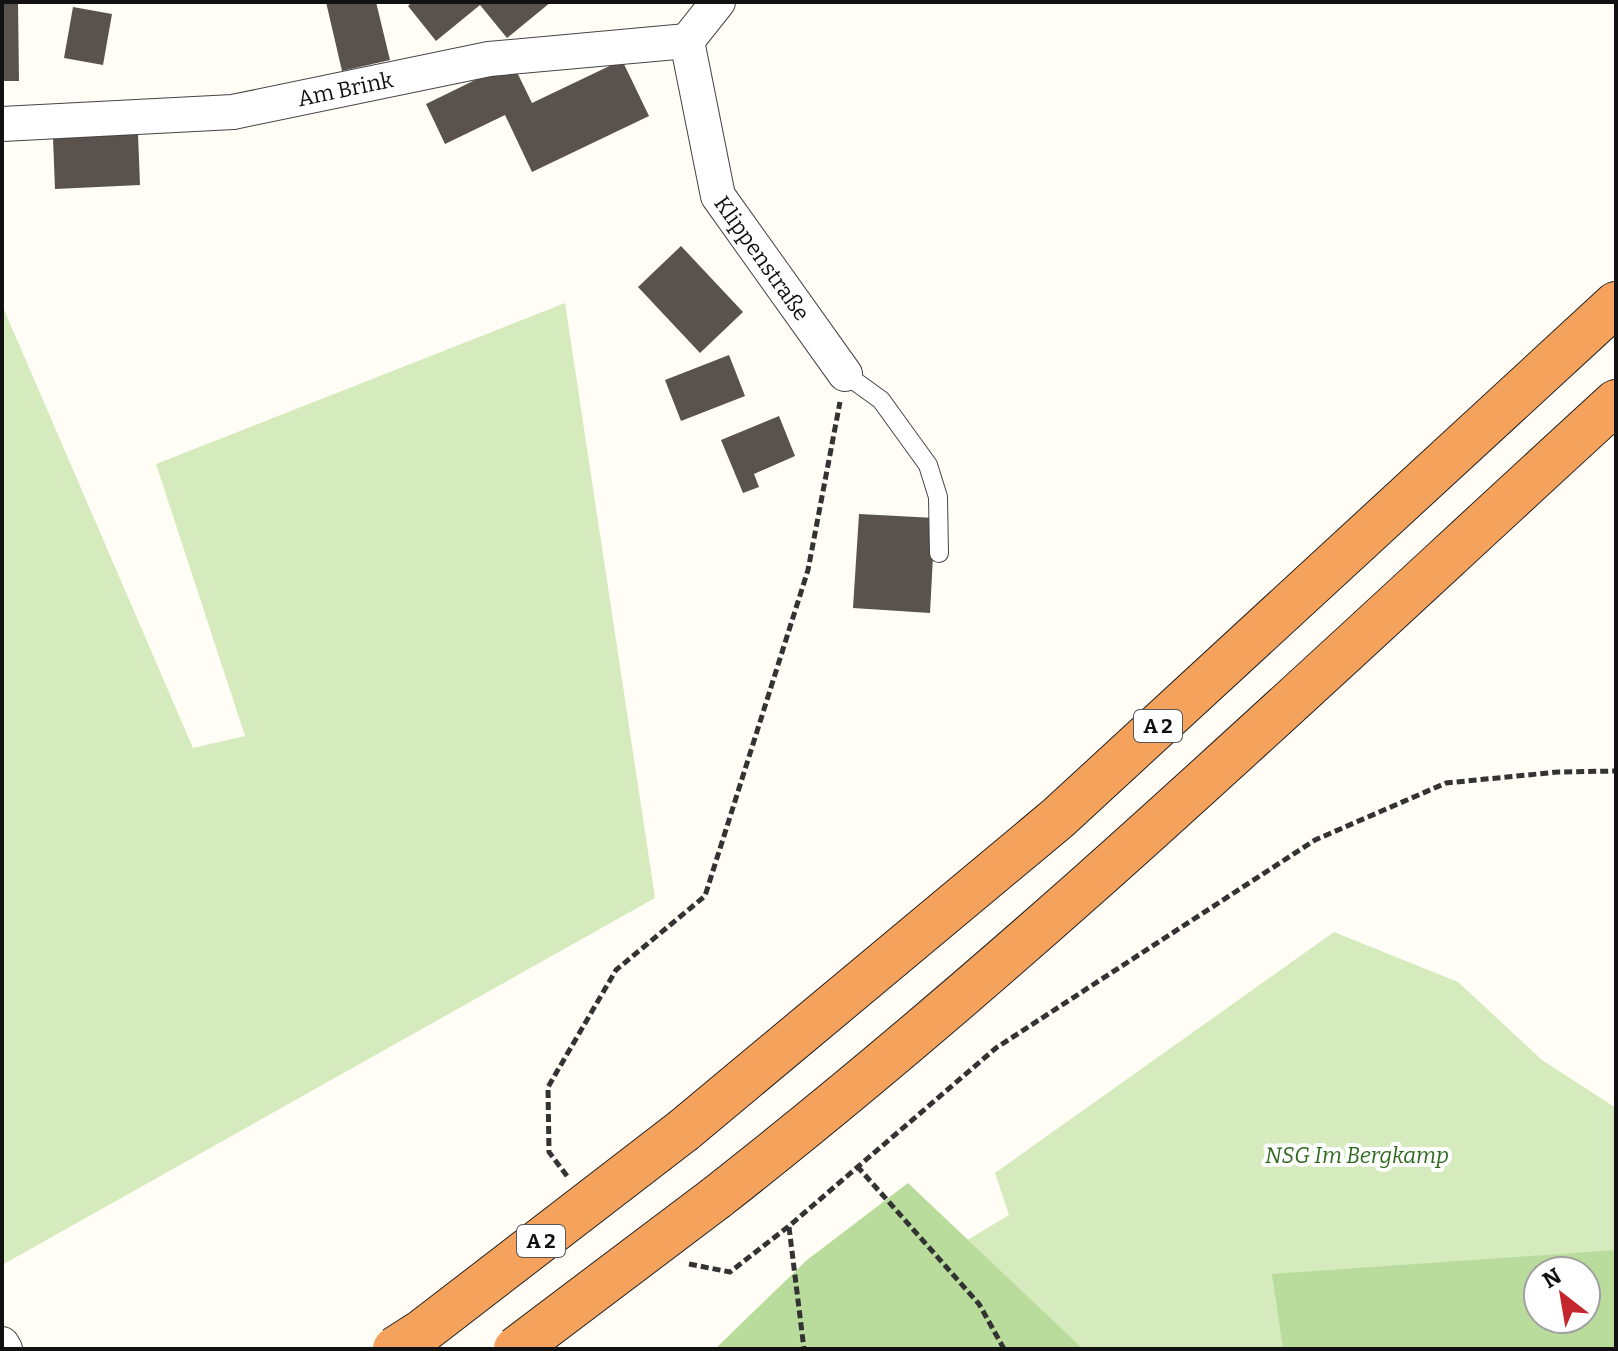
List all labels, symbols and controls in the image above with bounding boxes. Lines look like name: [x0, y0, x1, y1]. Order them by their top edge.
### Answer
street label: Am Brink: [295, 66, 396, 112]
street label: Klippenstraße: [709, 190, 816, 325]
road number: A 2: [1134, 710, 1182, 742]
park label: NSG Im Bergkamp: [1265, 1142, 1449, 1169]
road number: A 2: [517, 1225, 565, 1257]
north arrow: [1522, 1255, 1602, 1335]
text: N: [1538, 1262, 1566, 1294]

